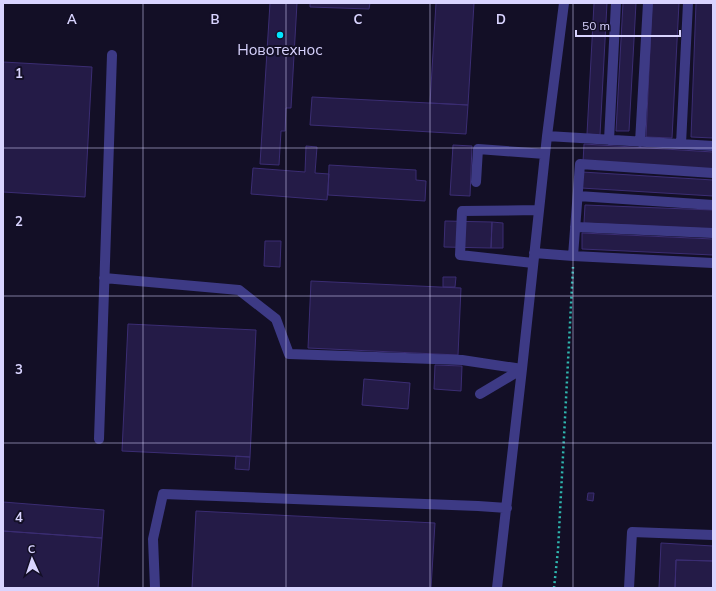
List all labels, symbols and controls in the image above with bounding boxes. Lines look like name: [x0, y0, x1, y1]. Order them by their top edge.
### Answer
text: A: [67, 11, 77, 27]
text: B: [211, 11, 220, 27]
text: C: [354, 11, 363, 27]
text: D: [496, 11, 506, 27]
scale bar: [576, 12, 680, 38]
text: 50 m: [582, 18, 610, 33]
marker: Новотехнос: [275, 30, 285, 40]
place label: Новотехнос: [237, 40, 323, 59]
text: 1: [15, 65, 23, 81]
text: 2: [15, 213, 23, 229]
text: 3: [15, 361, 23, 377]
text: 4: [15, 509, 23, 525]
north arrow: [12, 539, 52, 579]
text: С: [27, 542, 36, 556]

